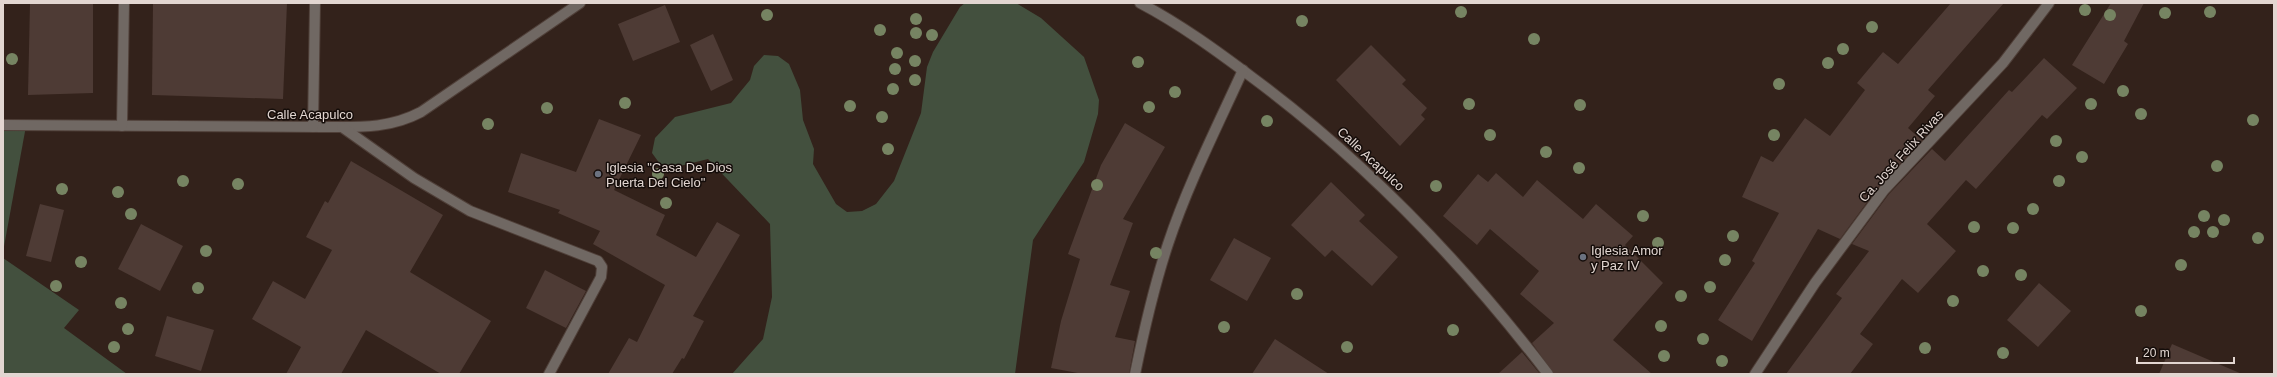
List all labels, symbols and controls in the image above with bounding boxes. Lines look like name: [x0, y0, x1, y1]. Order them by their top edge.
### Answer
street label: Calle Acapulco: [267, 107, 353, 122]
street label: Ca. José Felix Rivas: [1856, 107, 1947, 205]
street label: Calle Acapulco: [1334, 124, 1408, 194]
place label: Iglesia "Casa De Dios Puerta Del Cielo": [606, 160, 733, 190]
marker: Iglesia "Casa De Dios Puerta Del Cielo": [593, 169, 603, 179]
place label: Iglesia Amor y Paz IV: [1591, 243, 1663, 273]
marker: Iglesia Amor y Paz IV: [1578, 252, 1588, 262]
scale bar: [2137, 339, 2234, 365]
text: 20 m: [2143, 346, 2170, 360]

